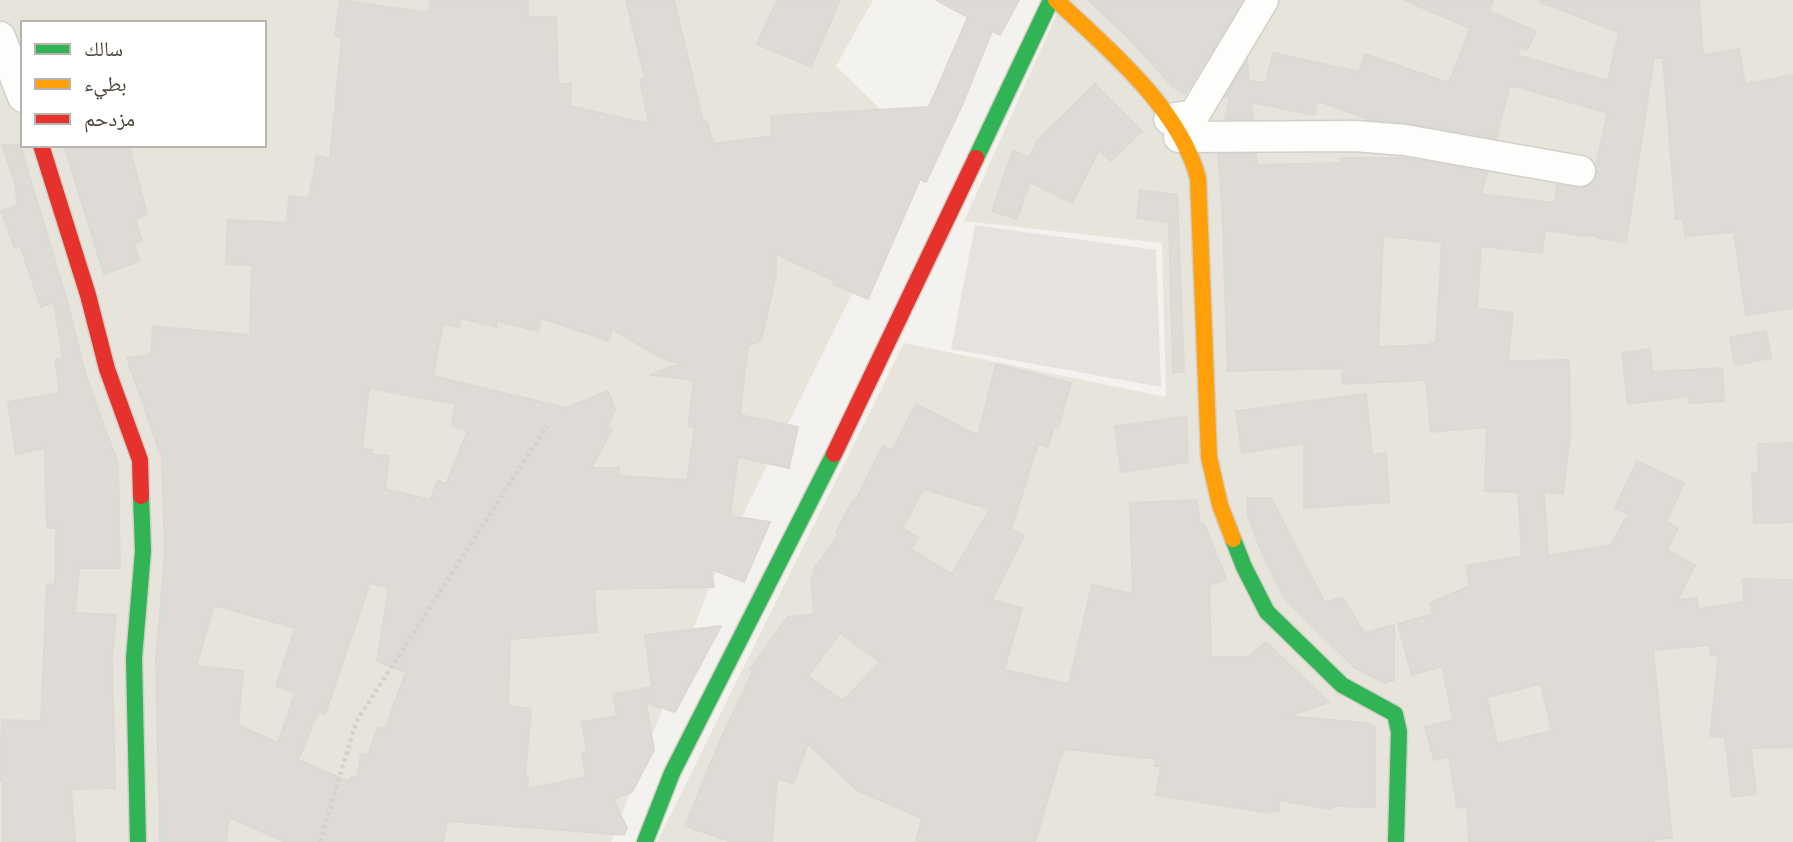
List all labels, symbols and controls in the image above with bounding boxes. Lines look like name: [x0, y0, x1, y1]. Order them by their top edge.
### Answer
legend: [21, 21, 266, 147]
text: سالك: [84, 34, 123, 62]
text: بطيء: [84, 69, 127, 100]
text: مزدحم: [84, 104, 135, 133]

